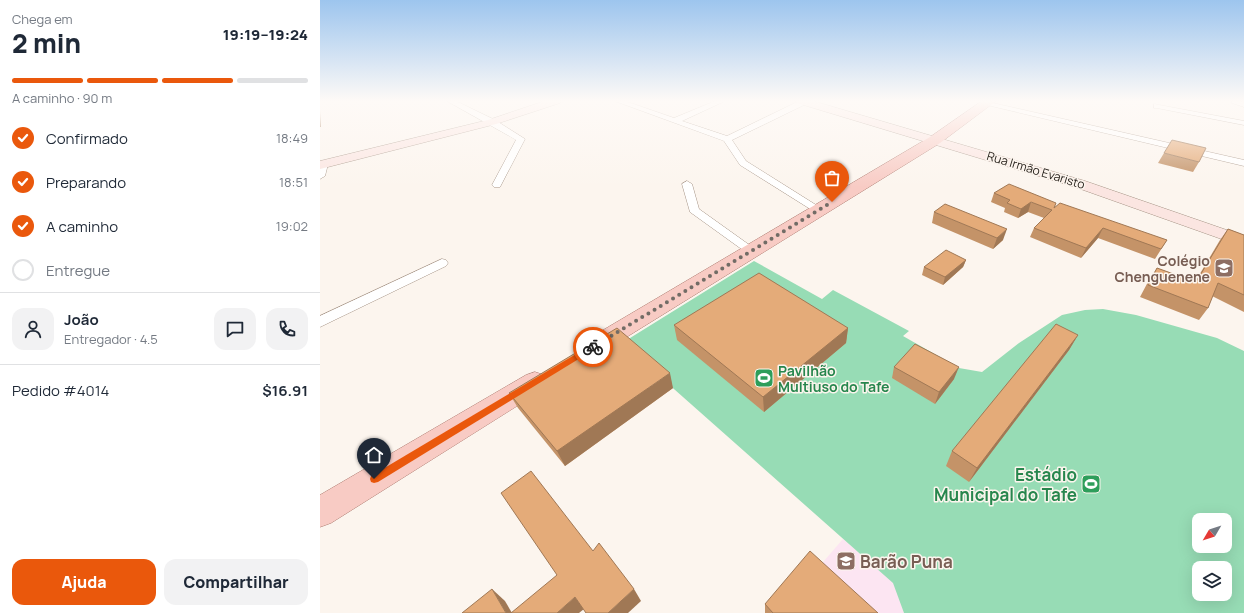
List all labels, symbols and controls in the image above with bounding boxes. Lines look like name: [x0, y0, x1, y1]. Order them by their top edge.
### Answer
text: Chega em: [12, 10, 73, 28]
text: 19:19–19:24: [223, 24, 308, 45]
text: 2 min: [12, 25, 81, 61]
text: A caminho · 90 m: [12, 89, 112, 107]
icon: check: [12, 127, 34, 149]
text: Confirmado: [46, 128, 128, 149]
text: 18:49: [276, 129, 308, 147]
street label: Rua Irmão Evaristo: [985, 147, 1087, 193]
pin: [815, 161, 849, 202]
icon: bag: [821, 167, 843, 189]
icon: check: [12, 171, 34, 193]
text: Preparando: [46, 172, 126, 193]
text: 18:51: [279, 173, 308, 191]
icon: check: [12, 215, 34, 237]
text: A caminho: [46, 216, 118, 237]
text: 19:02: [276, 217, 308, 235]
place label: Colégio Chenguenene: [1114, 251, 1210, 286]
school or university icon: Colégio Chenguenene: [1213, 257, 1235, 279]
text: Entregue: [46, 260, 110, 281]
button: person: [12, 308, 54, 350]
button: chat: [214, 308, 256, 350]
button: phone: [266, 308, 308, 350]
text: João: [64, 309, 99, 330]
courier: [573, 327, 613, 367]
text: Entregador · 4.5: [64, 330, 158, 348]
icon: bike: [582, 336, 604, 358]
place label: Pavilhão Multiuso do Tafe: [778, 361, 890, 396]
sports icon: Pavilhão Multiuso do Tafe: [753, 367, 775, 389]
text: Pedido #4014: [12, 380, 109, 401]
text: $16.91: [262, 380, 308, 401]
pin: [357, 438, 391, 479]
icon: home: [363, 444, 385, 466]
place label: Estádio Municipal do Tafe: [934, 463, 1077, 506]
sports icon: Estádio Municipal do Tafe: [1080, 473, 1102, 495]
north arrow: [1192, 513, 1232, 553]
map controls: [1192, 513, 1232, 601]
school or university icon: Barão Puna: [835, 550, 857, 572]
place label: Barão Puna: [860, 550, 953, 573]
button: Ajuda: [12, 559, 156, 605]
button: Compartilhar: [164, 559, 308, 605]
button: layers: [1192, 561, 1232, 601]

